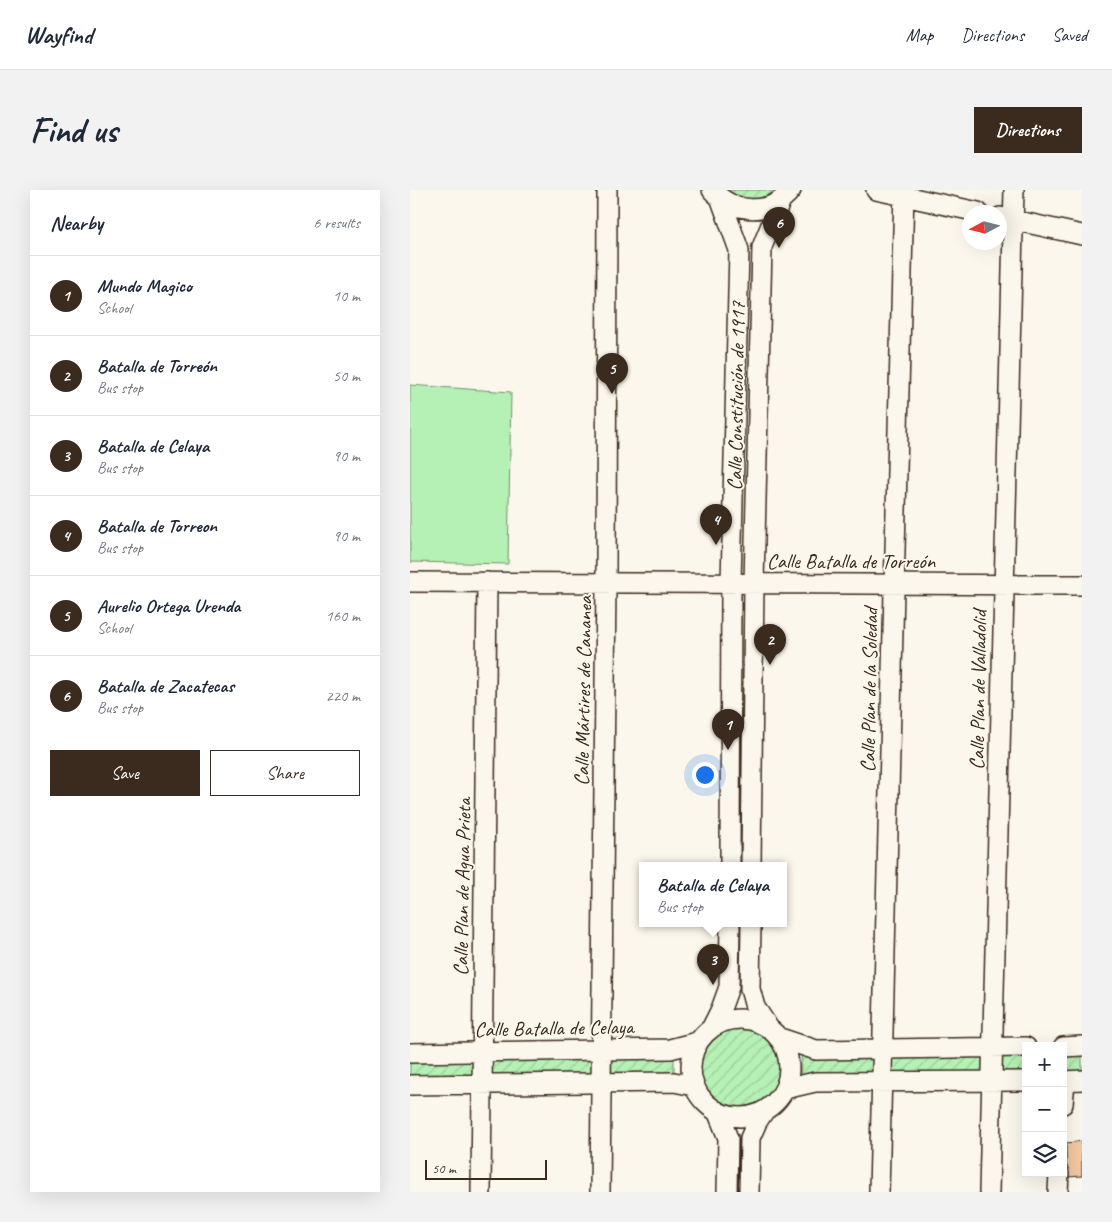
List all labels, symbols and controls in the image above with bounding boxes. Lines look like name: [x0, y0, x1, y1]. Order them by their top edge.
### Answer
text: Wayfind: [25, 20, 92, 50]
text: Map: [906, 24, 933, 46]
text: Directions: [961, 24, 1024, 46]
text: Saved: [1052, 24, 1087, 46]
button: Directions: [974, 107, 1082, 153]
text: Find us: [30, 108, 117, 153]
north arrow: [962, 205, 1007, 250]
pin: 6: [763, 207, 795, 248]
text: Nearby: [50, 210, 103, 236]
text: 6 results: [313, 213, 360, 233]
text: Mundo Magico: [97, 274, 192, 298]
text: 1: [62, 286, 70, 306]
text: 10 m: [333, 286, 360, 306]
text: School: [97, 298, 131, 318]
street label: Calle Constitución de 1917: [721, 300, 751, 491]
pin: 5: [596, 353, 628, 394]
text: Batalla de Torreón: [97, 354, 217, 378]
text: 2: [62, 366, 70, 386]
text: 50 m: [333, 366, 360, 386]
text: Bus stop: [97, 378, 143, 398]
text: Batalla de Celaya: [97, 434, 209, 458]
text: 3: [62, 446, 70, 466]
text: 90 m: [333, 446, 360, 466]
text: Bus stop: [97, 458, 143, 478]
pin: 4: [700, 504, 732, 545]
text: Batalla de Torreon: [97, 514, 217, 538]
text: 4: [62, 526, 70, 546]
text: 90 m: [333, 526, 360, 546]
text: Bus stop: [97, 538, 143, 558]
street label: Calle Batalla de Torreón: [767, 548, 936, 574]
text: Aurelio Ortega Urenda: [97, 594, 240, 618]
street label: Calle Mártires de Cananea: [568, 594, 598, 786]
street label: Calle Plan de la Soledad: [855, 605, 883, 773]
text: 5: [63, 606, 69, 626]
text: 160 m: [326, 606, 360, 626]
street label: Calle Plan de Valladolid: [964, 606, 992, 770]
text: School: [97, 618, 131, 638]
pin: 2: [754, 624, 786, 665]
text: Batalla de Zacatecas: [97, 674, 234, 698]
text: 6: [62, 686, 70, 706]
text: 220 m: [326, 686, 360, 706]
text: Bus stop: [97, 698, 143, 718]
pin: 1: [712, 709, 744, 750]
button: Save: [50, 750, 200, 796]
button: Share: [210, 750, 360, 796]
your location: [692, 762, 718, 788]
street label: Calle Plan de Agua Prieta: [447, 795, 477, 976]
popup: [639, 862, 787, 927]
text: Batalla de Celaya: [657, 873, 769, 897]
text: Bus stop: [657, 897, 703, 917]
pin: 3: [697, 944, 729, 985]
street label: Calle Batalla de Celaya: [474, 1014, 636, 1042]
map controls: [1022, 1042, 1067, 1177]
button: +: [1022, 1042, 1067, 1087]
button: −: [1022, 1087, 1067, 1132]
button: layers: [1022, 1132, 1067, 1177]
scale bar: [425, 1157, 548, 1180]
text: 50 m: [432, 1160, 456, 1177]

